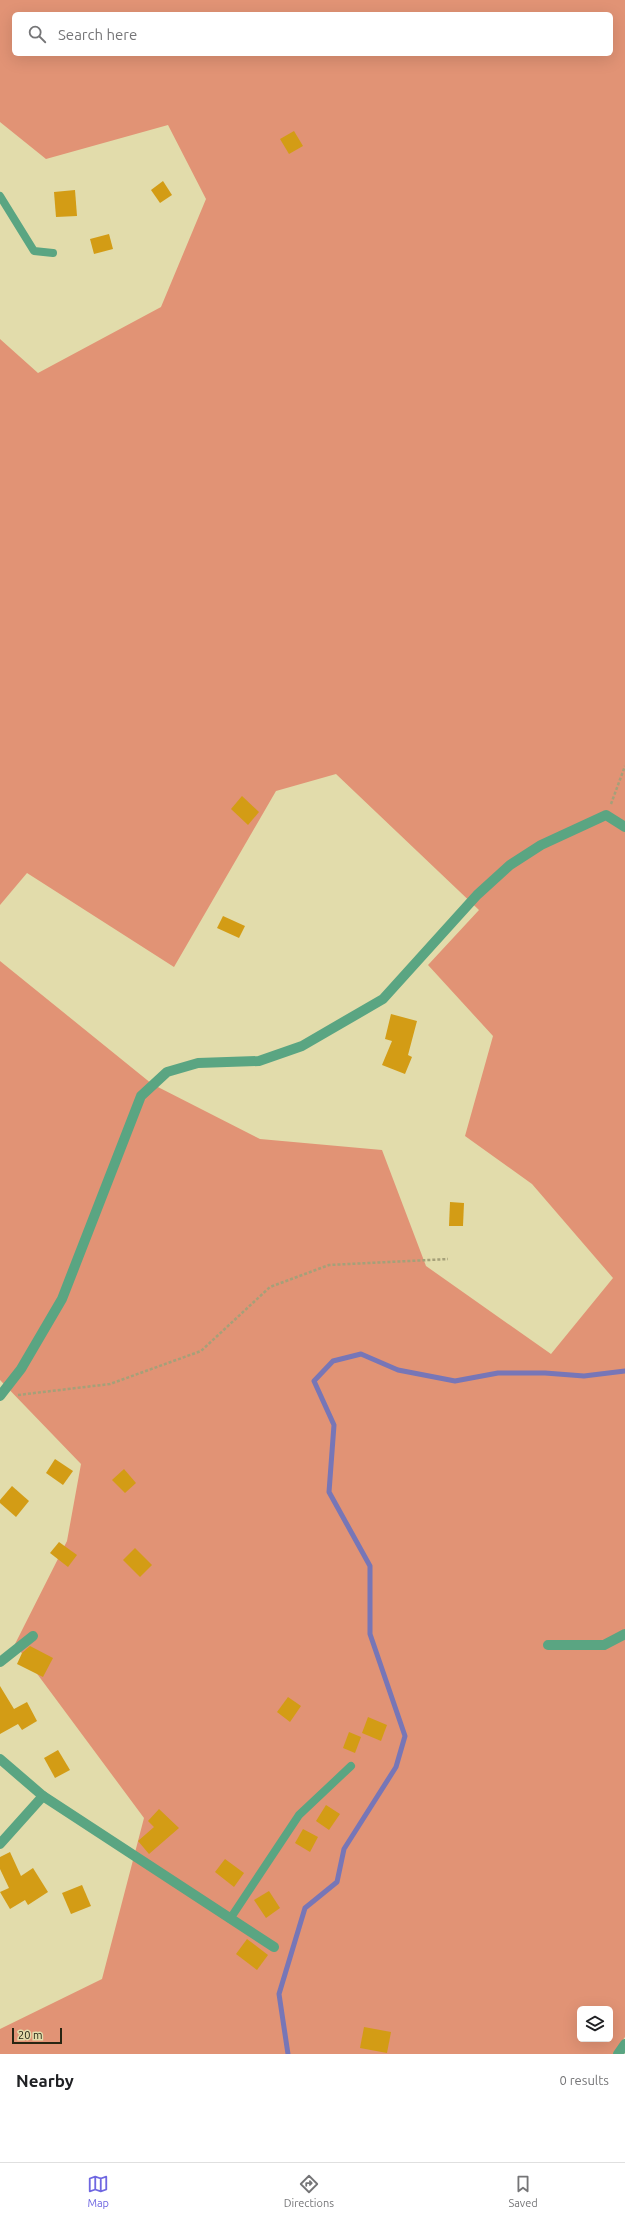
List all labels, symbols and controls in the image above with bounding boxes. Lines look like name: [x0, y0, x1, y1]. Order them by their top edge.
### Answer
search box: [12, 12, 613, 56]
icon: search: [26, 23, 48, 45]
text: Search here: [58, 26, 137, 43]
map controls: [577, 2006, 613, 2042]
button: layers: [577, 2006, 613, 2042]
scale bar: [12, 2026, 62, 2045]
text: 20 m: [18, 2029, 42, 2041]
text: Nearby: [16, 2071, 74, 2090]
text: 0 results: [559, 2073, 609, 2087]
tab: Map: [87, 2173, 109, 2209]
tab: Directions: [284, 2173, 334, 2209]
tab: Saved: [508, 2173, 538, 2209]

